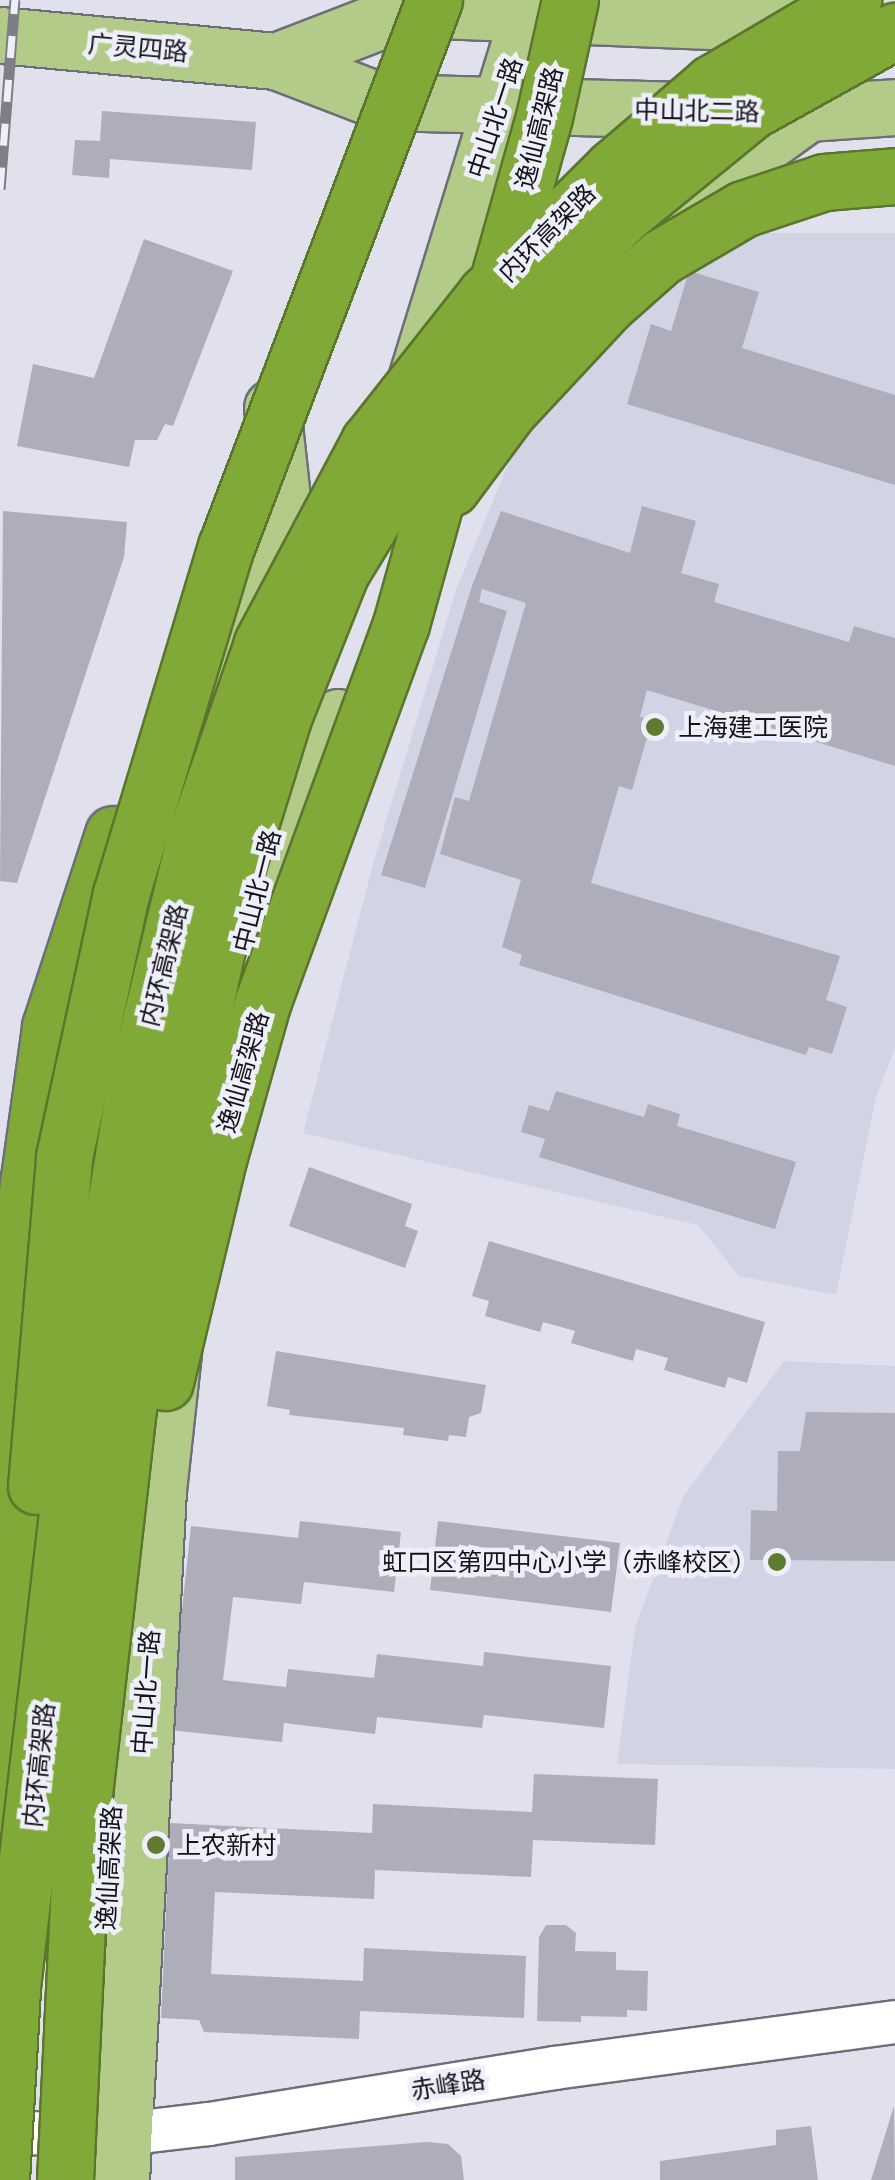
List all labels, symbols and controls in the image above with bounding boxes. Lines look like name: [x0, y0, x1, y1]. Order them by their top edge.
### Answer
street label: 广灵四路: [87, 29, 189, 67]
street label: 中山北一路: [461, 54, 529, 182]
street label: 逸仙高架路: [509, 64, 569, 192]
street label: 中山北二路: [634, 95, 760, 127]
street label: 内环高架路: [492, 178, 602, 288]
place label: 上海建工医院: [678, 712, 828, 742]
marker: 上海建工医院: [642, 714, 668, 740]
street label: 中山北一路: [227, 827, 287, 955]
street label: 内环高架路: [134, 901, 194, 1029]
street label: 逸仙高架路: [211, 1008, 275, 1136]
place label: 虹口区第四中心小学（赤峰校区）: [382, 1547, 757, 1577]
marker: 虹口区第四中心小学（赤峰校区）: [766, 1551, 788, 1573]
street label: 中山北一路: [127, 1629, 165, 1755]
street label: 内环高架路: [18, 1701, 60, 1829]
street label: 逸仙高架路: [91, 1805, 127, 1931]
place label: 上农新村: [176, 1830, 276, 1860]
marker: 上农新村: [145, 1834, 167, 1856]
street label: 赤峰路: [409, 2064, 487, 2106]

